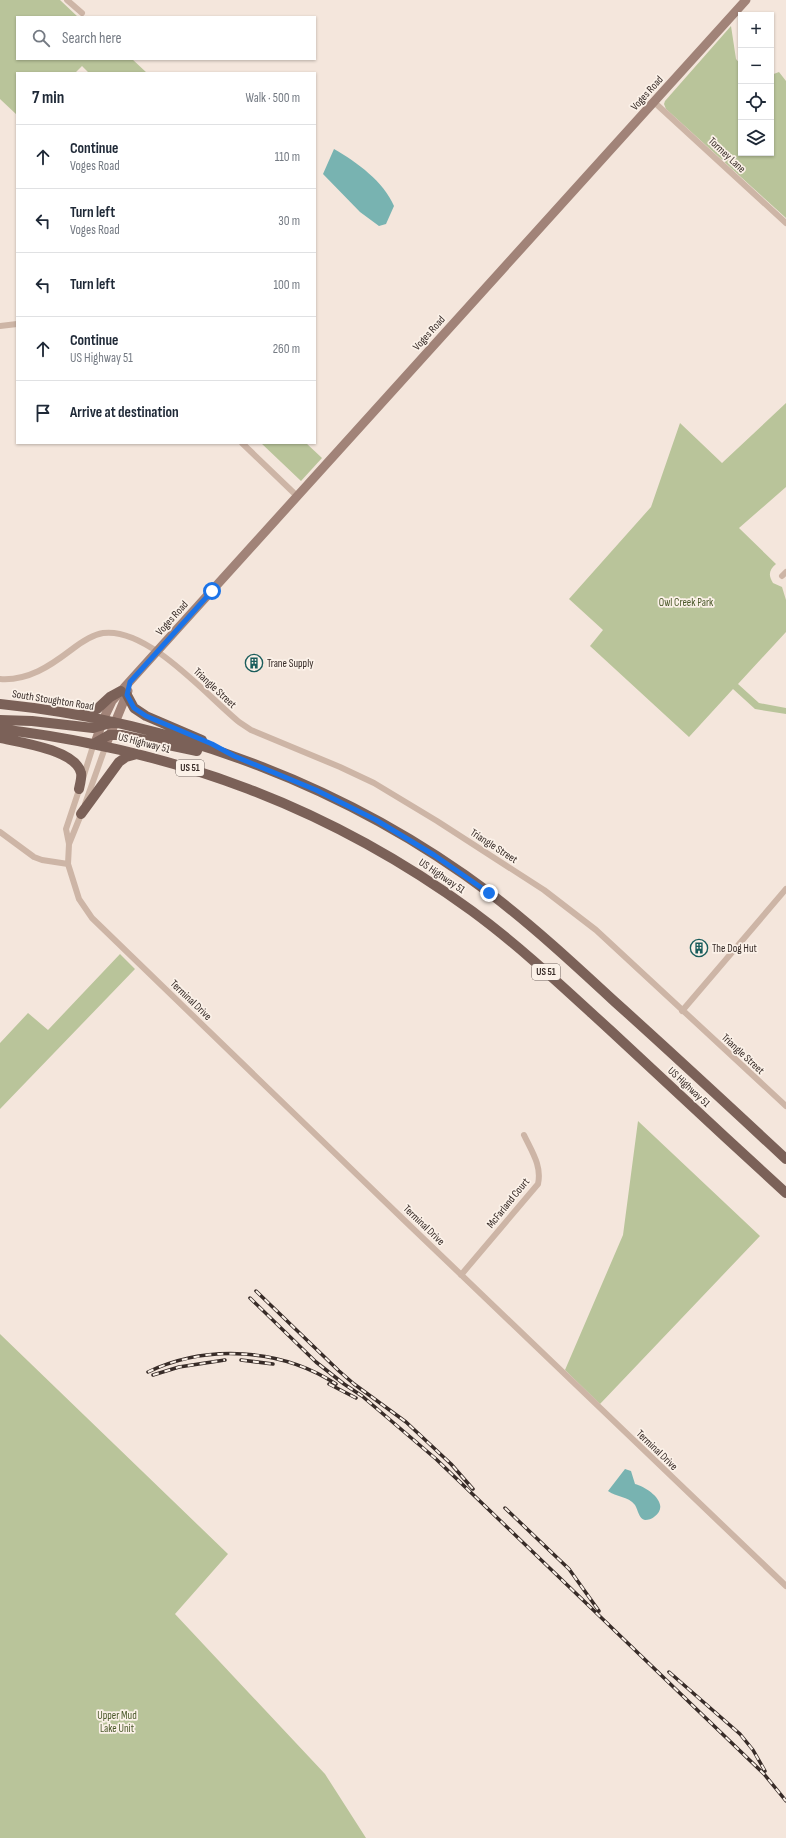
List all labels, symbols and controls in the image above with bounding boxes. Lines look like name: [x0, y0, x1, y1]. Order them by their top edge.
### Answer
map controls: [738, 12, 774, 156]
button: +: [738, 12, 774, 48]
search box: [16, 16, 316, 60]
icon: search: [30, 27, 52, 49]
text: Search here: [62, 29, 122, 48]
button: −: [738, 48, 774, 84]
street label: Voges Road: [628, 73, 666, 113]
button: locate: [738, 84, 774, 120]
text: 7 min: [32, 88, 64, 108]
text: Walk · 500 m: [246, 90, 300, 106]
button: layers: [738, 120, 774, 156]
street label: Tormey Lane: [706, 134, 748, 176]
text: Continue: [70, 139, 119, 158]
icon: ahead: [32, 146, 54, 168]
text: 110 m: [275, 149, 300, 165]
text: Voges Road: [70, 158, 120, 174]
text: Turn left: [70, 203, 115, 222]
icon: left: [32, 210, 54, 232]
text: 30 m: [278, 213, 300, 229]
text: Voges Road: [70, 222, 120, 238]
icon: left: [32, 274, 54, 296]
text: Turn left: [70, 275, 115, 294]
text: 100 m: [273, 277, 300, 293]
street label: Voges Road: [410, 313, 448, 353]
text: Continue: [70, 331, 119, 350]
icon: ahead: [32, 338, 54, 360]
text: 260 m: [273, 341, 300, 357]
text: US Highway 51: [70, 350, 133, 366]
icon: arrive: [32, 402, 54, 424]
text: Arrive at destination: [70, 403, 179, 422]
route start: [203, 582, 221, 600]
park label: Owl Creek Park: [659, 596, 714, 609]
street label: Voges Road: [153, 598, 191, 638]
building icon: Trane Supply: [244, 653, 264, 673]
place label: Trane Supply: [267, 657, 314, 670]
street label: Triangle Street: [191, 665, 240, 711]
street label: South Stoughton Road: [11, 687, 95, 713]
street label: US Highway 51: [117, 730, 171, 756]
road number: US 51: [176, 760, 204, 776]
street label: Triangle Street: [468, 826, 521, 866]
street label: US Highway 51: [416, 856, 468, 896]
route end: [480, 884, 498, 902]
building icon: The Dog Hut: [689, 938, 709, 958]
place label: The Dog Hut: [712, 942, 758, 955]
road number: US 51: [532, 964, 560, 980]
street label: Terminal Drive: [168, 977, 214, 1023]
street label: Triangle Street: [719, 1031, 768, 1077]
street label: US Highway 51: [665, 1064, 713, 1110]
street label: McFarland Court: [484, 1175, 533, 1231]
street label: Terminal Drive: [401, 1202, 447, 1248]
street label: Terminal Drive: [634, 1427, 680, 1473]
park label: Upper Mud Lake Unit: [97, 1709, 137, 1735]

